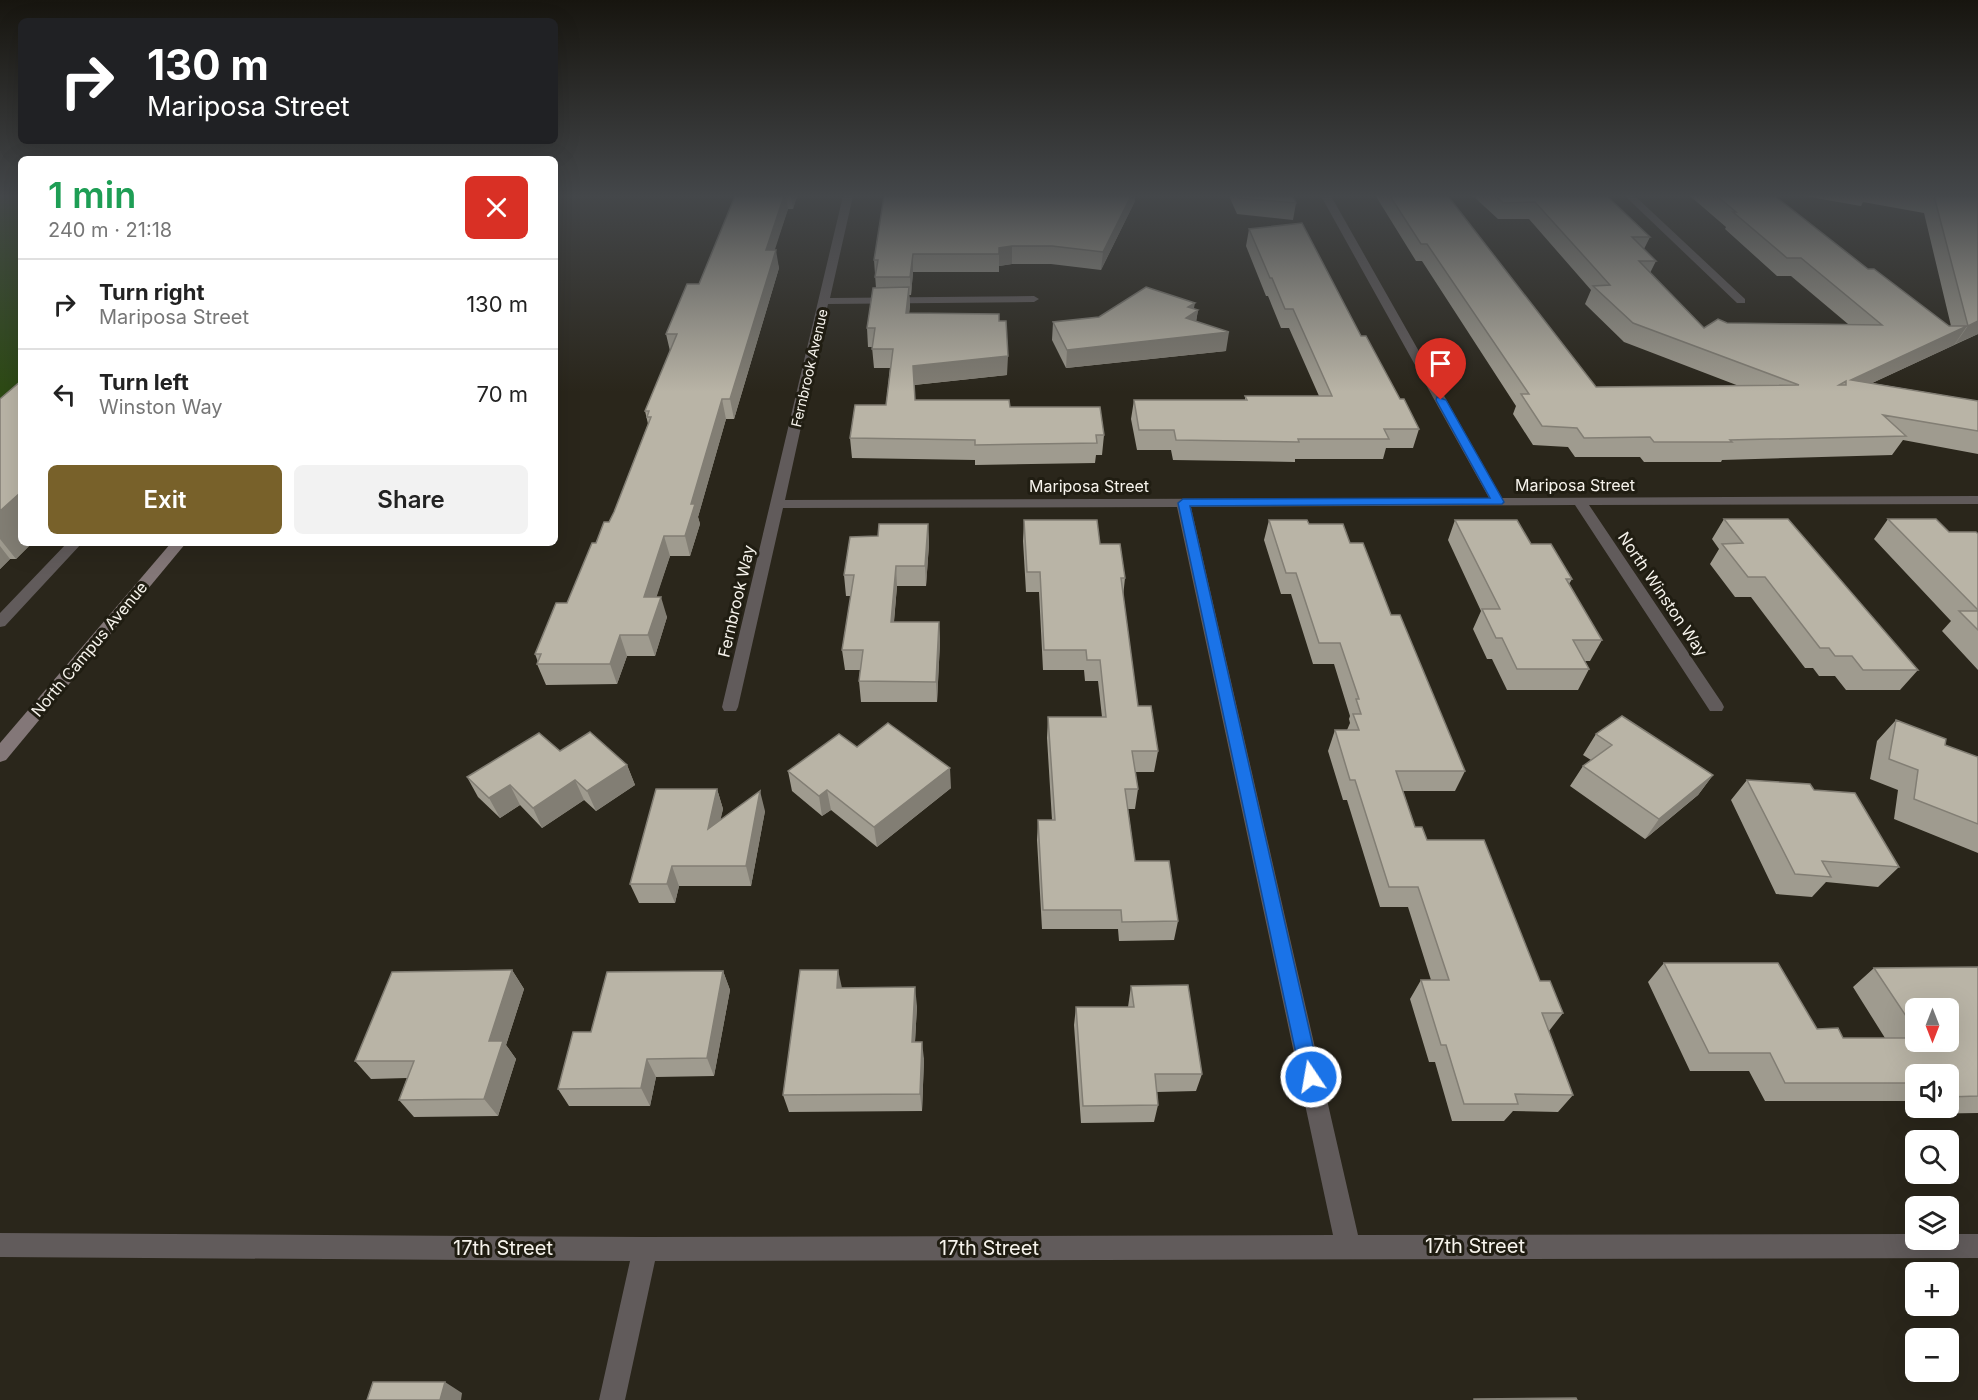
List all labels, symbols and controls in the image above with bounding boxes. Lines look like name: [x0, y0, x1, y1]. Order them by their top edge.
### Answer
text: 130 m: [147, 39, 269, 90]
icon: right: [48, 42, 126, 120]
text: Mariposa Street: [147, 90, 350, 123]
text: 1 min: [48, 173, 136, 217]
button: close: [465, 176, 528, 239]
text: 240 m · 21:18: [48, 218, 172, 242]
text: Turn right: [99, 279, 205, 305]
icon: right: [48, 288, 81, 321]
text: 130 m: [466, 291, 528, 317]
text: Mariposa Street: [99, 305, 249, 329]
street label: Fernbrook Avenue: [787, 307, 831, 429]
pin: [1415, 338, 1466, 400]
icon: arrive: [1424, 347, 1457, 380]
text: Turn left: [99, 369, 189, 395]
icon: left: [48, 378, 81, 411]
text: 70 m: [477, 381, 528, 407]
text: Winston Way: [99, 395, 223, 419]
button: Exit: [48, 465, 282, 534]
button: Share: [294, 465, 528, 534]
street label: Mariposa Street: [1515, 475, 1635, 495]
street label: Mariposa Street: [1029, 476, 1149, 496]
street label: North Winston Way: [1614, 528, 1712, 660]
street label: Fernbrook Way: [713, 543, 759, 659]
street label: North Campus Avenue: [27, 577, 151, 721]
north arrow: [1905, 998, 1959, 1052]
map controls: [1905, 998, 1959, 1382]
position arrow: [1279, 1045, 1343, 1109]
button: sound: [1905, 1064, 1959, 1118]
button: search: [1905, 1130, 1959, 1184]
button: layers: [1905, 1196, 1959, 1250]
street label: 17th Street: [1425, 1234, 1525, 1258]
street label: 17th Street: [453, 1236, 553, 1260]
street label: 17th Street: [939, 1236, 1039, 1260]
button: +: [1905, 1262, 1959, 1316]
button: −: [1905, 1328, 1959, 1382]

